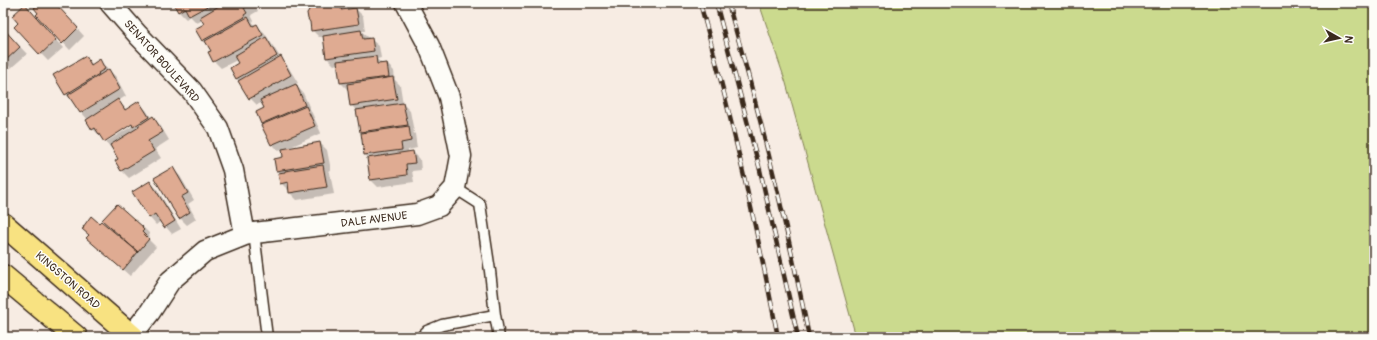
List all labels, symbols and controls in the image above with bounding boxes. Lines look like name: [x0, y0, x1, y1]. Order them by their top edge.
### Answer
street label: SENATOR BOULEVARD: [121, 17, 202, 105]
north arrow: [1319, 18, 1359, 58]
text: N: [1341, 35, 1355, 44]
street label: DALE AVENUE: [340, 209, 408, 230]
street label: KINGSTON ROAD: [33, 249, 103, 312]

